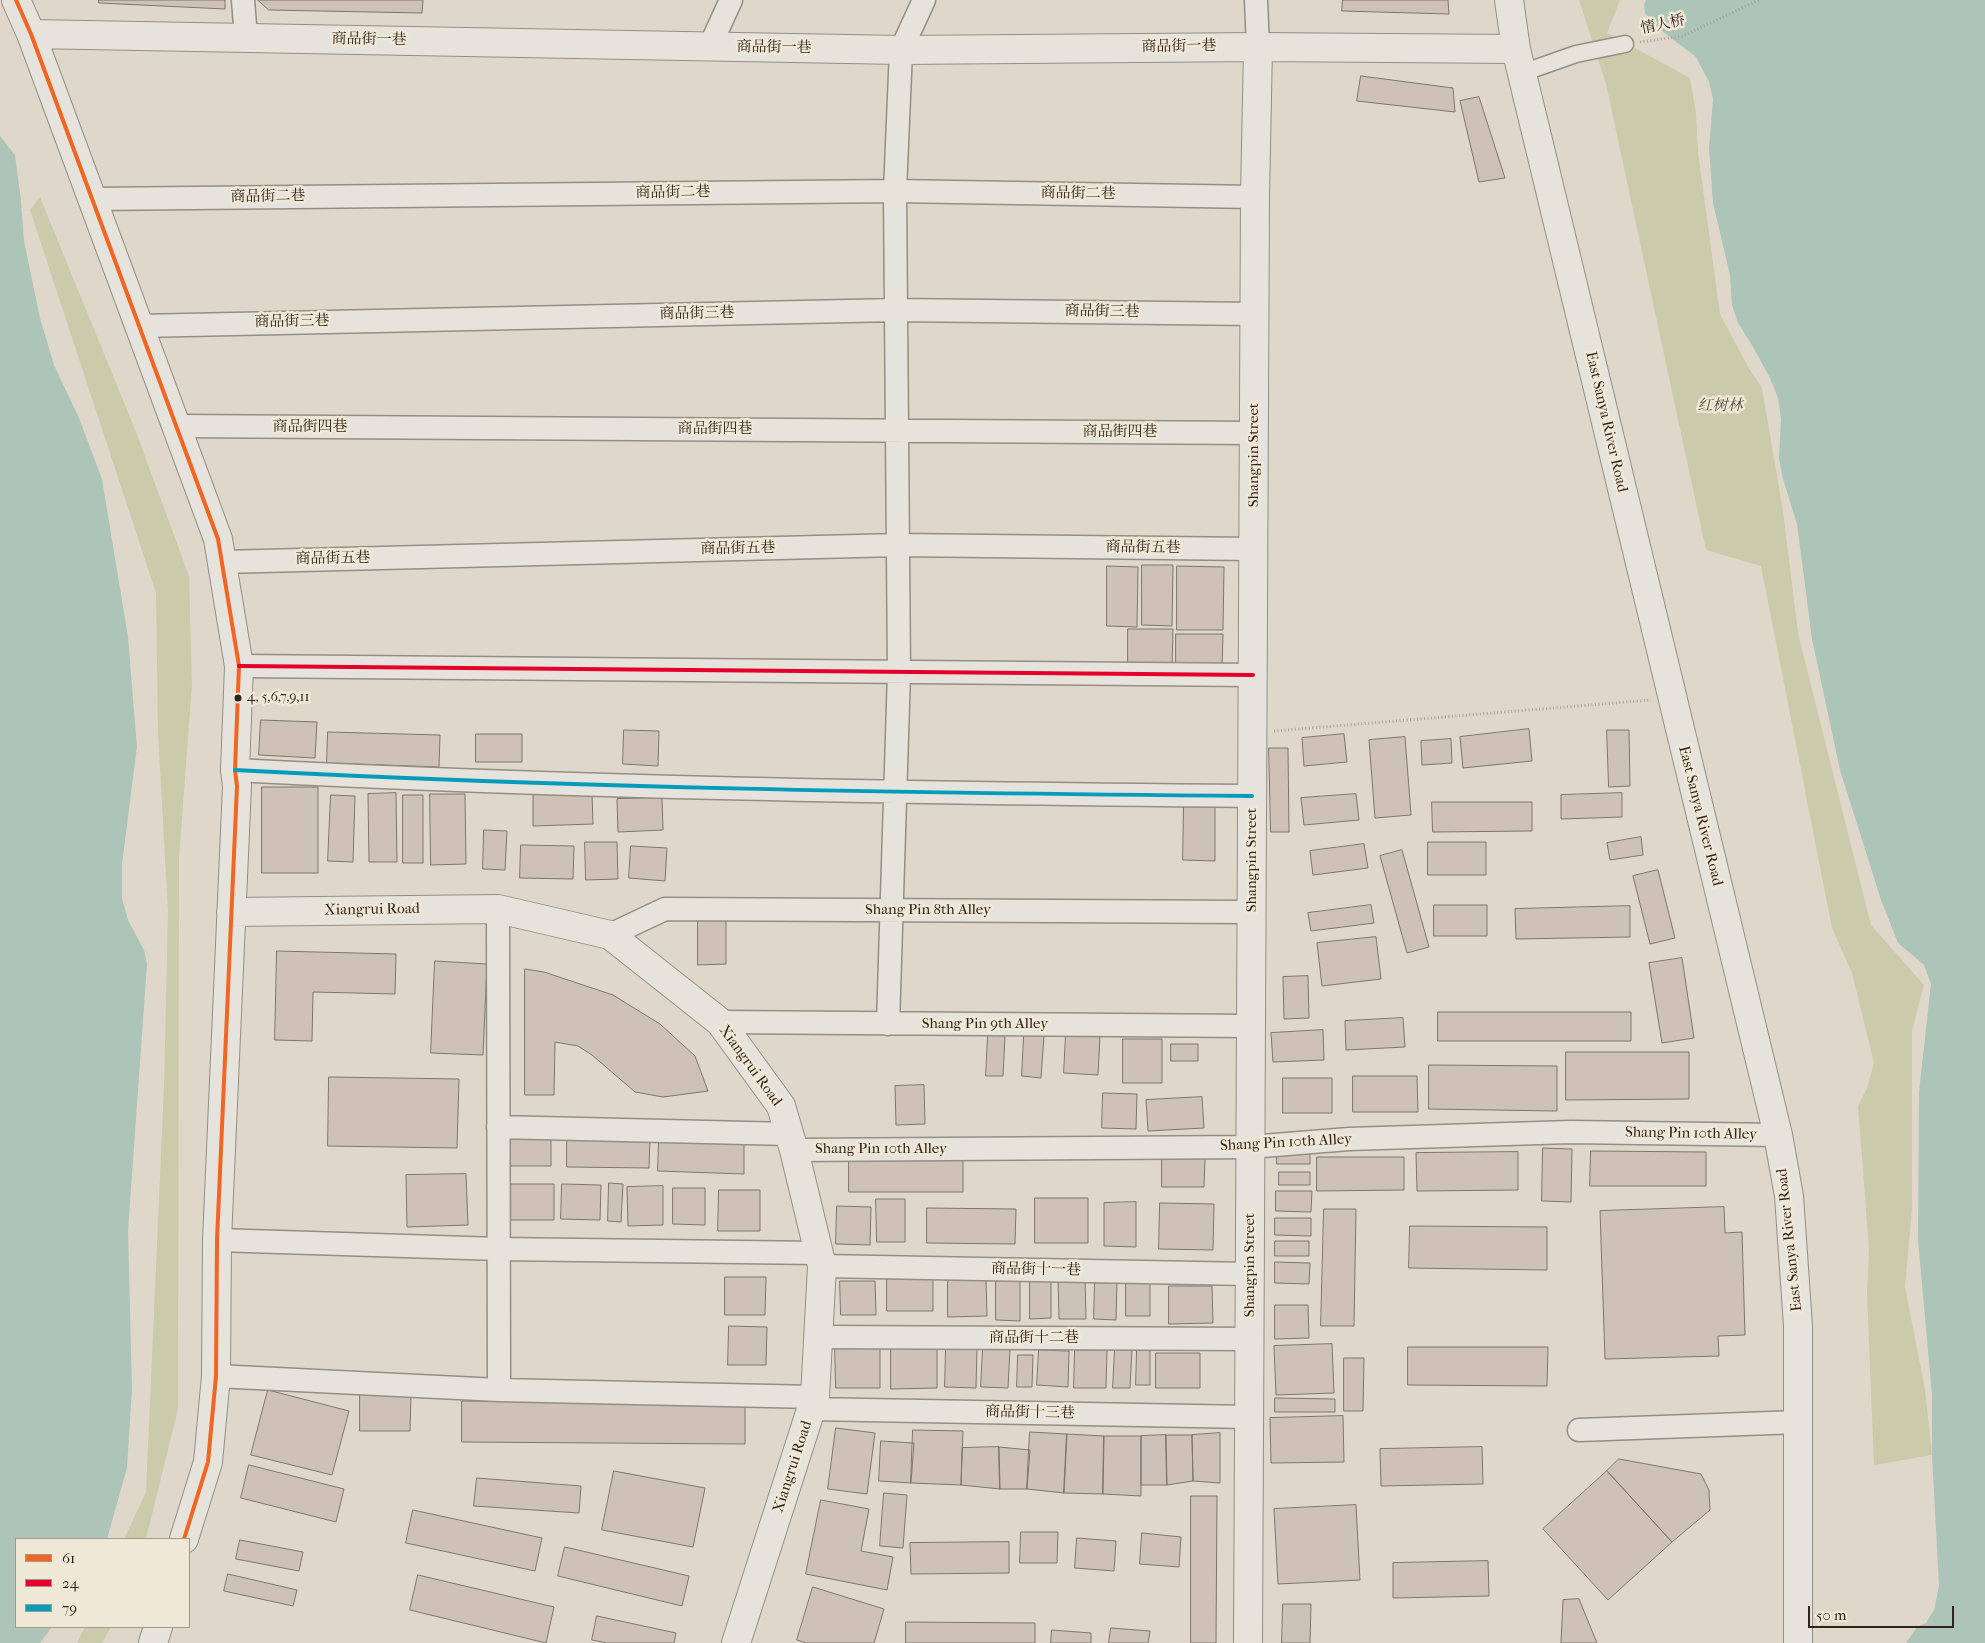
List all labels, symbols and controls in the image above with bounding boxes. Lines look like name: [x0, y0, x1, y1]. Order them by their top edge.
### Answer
street label: 情人桥: [1639, 12, 1687, 38]
street label: 商品街一巷: [331, 30, 407, 50]
street label: 商品街一巷: [1141, 37, 1217, 57]
street label: 商品街一巷: [736, 38, 812, 58]
street label: 商品街二巷: [635, 183, 711, 203]
street label: 商品街二巷: [1040, 184, 1116, 204]
street label: 商品街二巷: [230, 187, 306, 207]
street label: 商品街三巷: [1064, 302, 1140, 322]
street label: 商品街三巷: [659, 304, 735, 324]
street label: 商品街三巷: [254, 312, 330, 332]
street label: East Sanya River Road: [1581, 350, 1631, 494]
park label: 红树林: [1698, 397, 1742, 415]
street label: Shangpin Street: [1245, 403, 1263, 507]
street label: 商品街四巷: [273, 418, 347, 436]
street label: 商品街四巷: [678, 420, 752, 438]
street label: 商品街四巷: [1083, 423, 1157, 441]
street label: 商品街五巷: [1105, 538, 1181, 558]
street label: 商品街五巷: [700, 539, 776, 559]
street label: 商品街五巷: [295, 549, 371, 569]
place label: 4, 5,6,7,9,11: [247, 690, 309, 706]
marker: 4, 5,6,7,9,11: [233, 693, 243, 703]
street label: East Sanya River Road: [1674, 744, 1726, 888]
street label: Shangpin Street: [1243, 808, 1261, 912]
street label: Xiangrui Road: [324, 900, 420, 920]
street label: Shang Pin 8th Alley: [865, 901, 991, 919]
street label: Shang Pin 9th Alley: [922, 1015, 1048, 1033]
street label: Xiangrui Road: [715, 1022, 785, 1110]
street label: Shang Pin 10th Alley: [1625, 1124, 1757, 1144]
street label: Shang Pin 10th Alley: [1220, 1131, 1352, 1155]
street label: Shang Pin 10th Alley: [815, 1140, 947, 1158]
street label: East Sanya River Road: [1774, 1168, 1806, 1312]
street label: Shangpin Street: [1241, 1213, 1259, 1317]
street label: 商品街十一巷: [991, 1260, 1081, 1280]
street label: 商品街十二巷: [989, 1329, 1079, 1347]
street label: 商品街十三巷: [985, 1403, 1075, 1423]
street label: Xiangrui Road: [770, 1419, 816, 1515]
legend: [15, 1538, 190, 1628]
text: 61: [62, 1549, 75, 1567]
text: 24: [62, 1574, 79, 1592]
scale bar: [1810, 1596, 1956, 1628]
text: 79: [62, 1599, 77, 1617]
text: 50 m: [1816, 1606, 1846, 1624]

